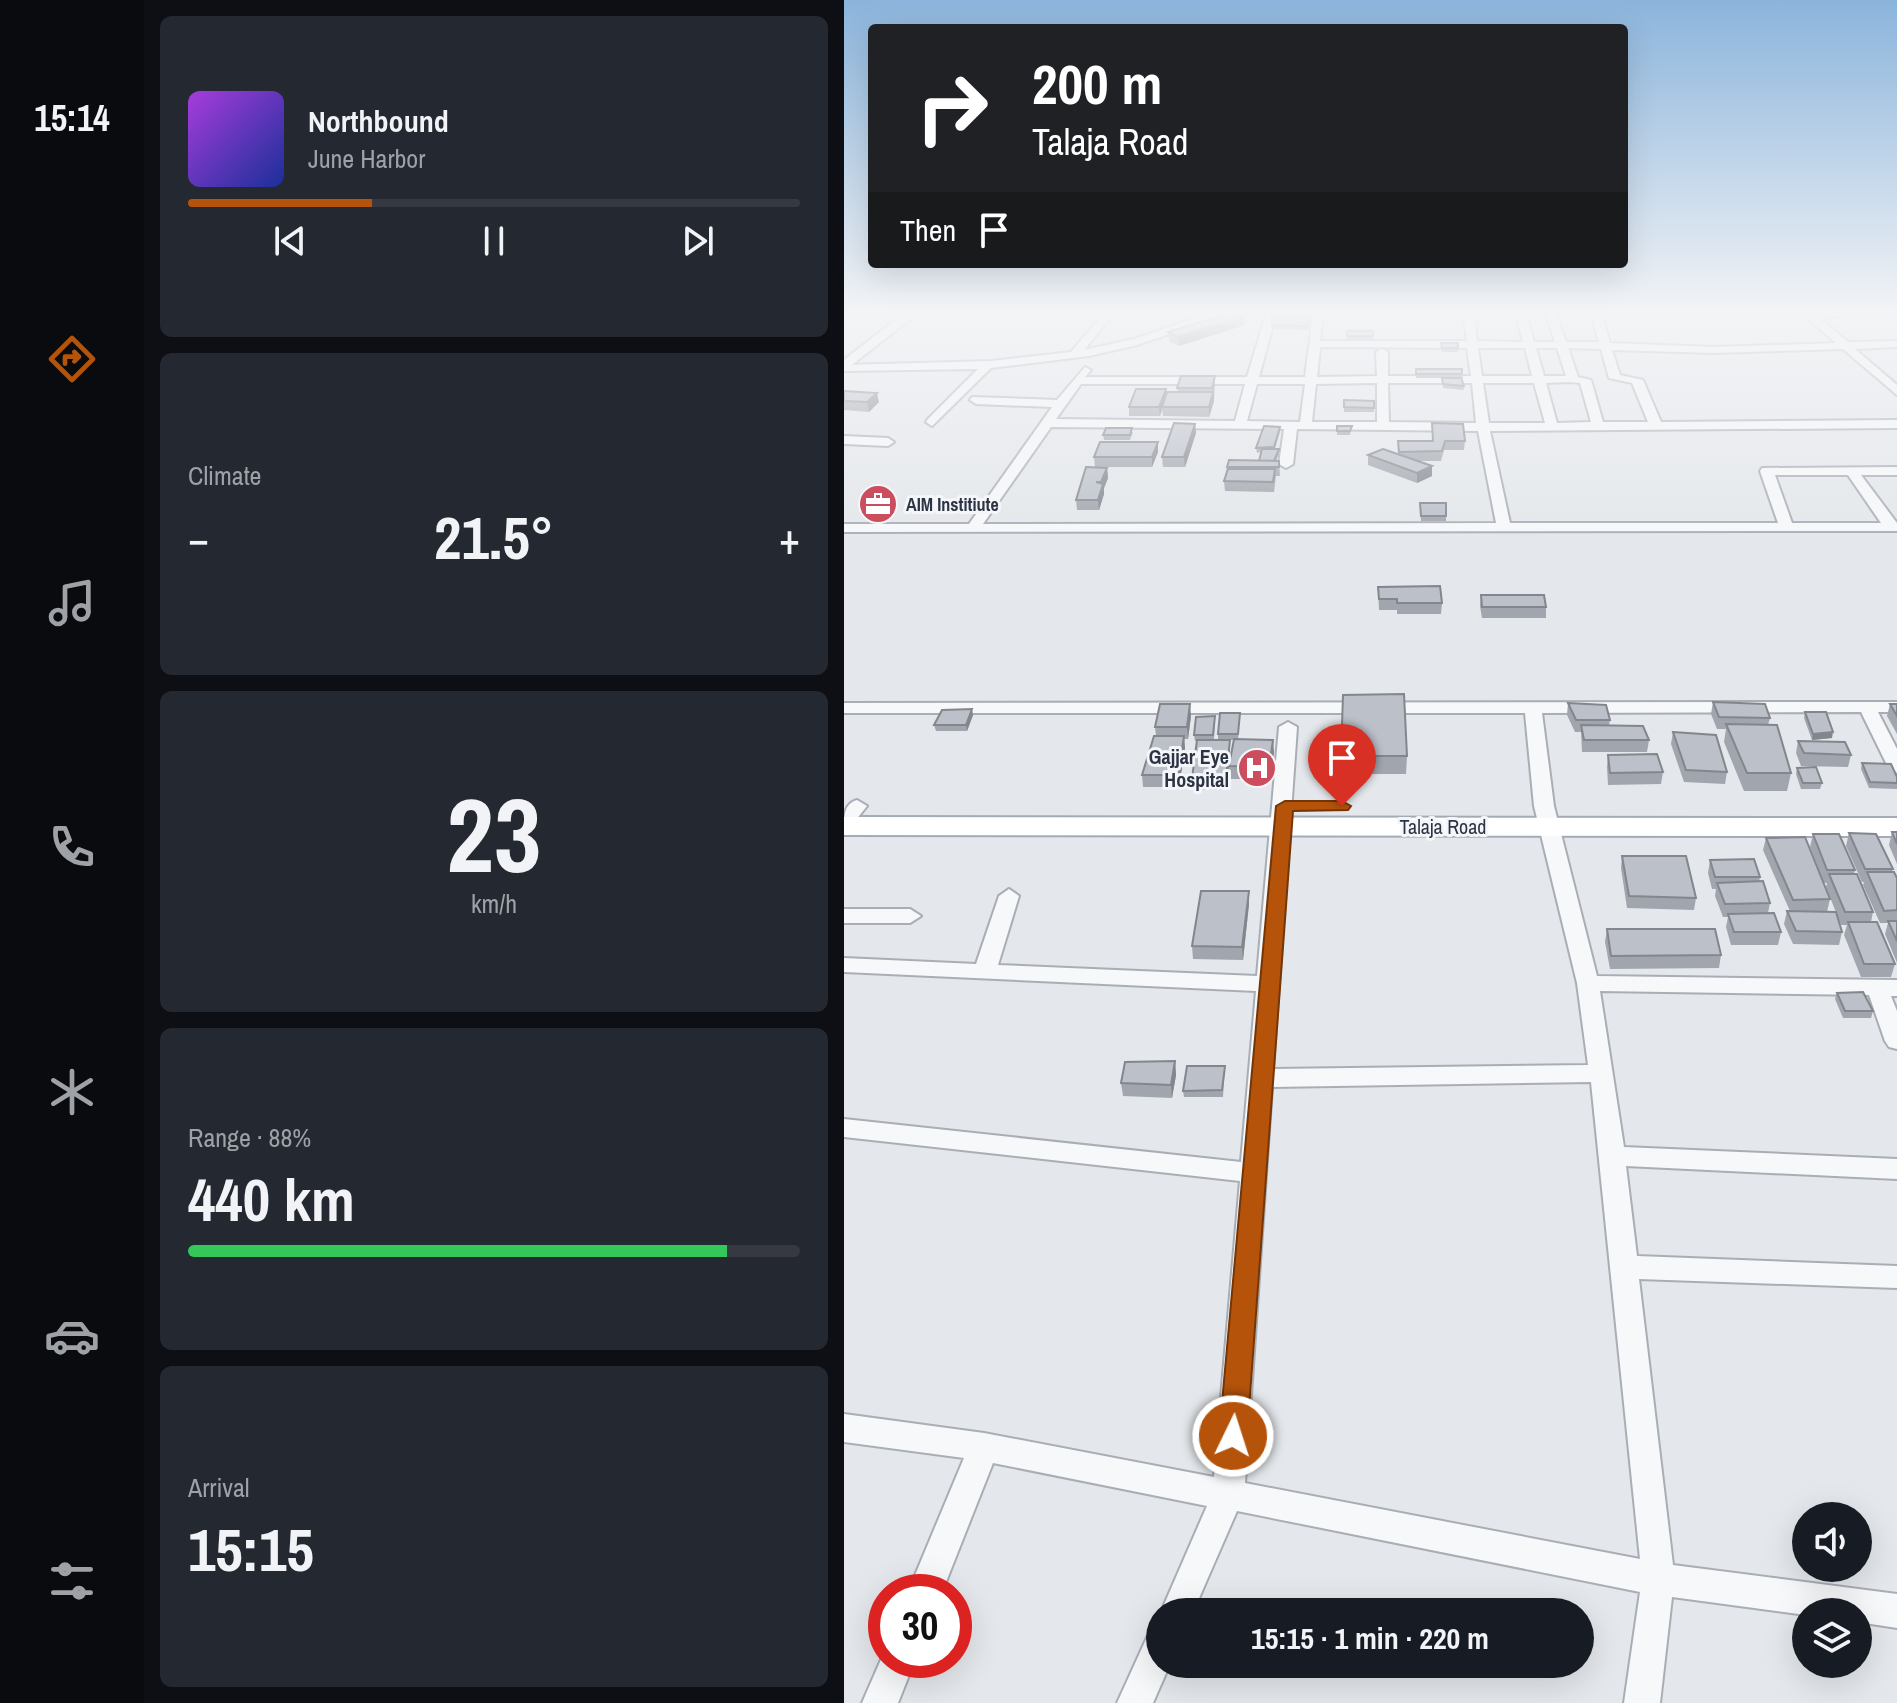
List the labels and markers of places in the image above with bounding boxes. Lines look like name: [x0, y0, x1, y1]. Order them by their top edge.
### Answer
office icon: AIM Institiute: [857, 483, 899, 525]
place label: AIM Institiute: [906, 492, 999, 517]
pin: [1308, 724, 1376, 806]
place label: Gajjar Eye Hospital: [1149, 743, 1229, 793]
hospital icon: Gajjar Eye Hospital: [1236, 747, 1278, 789]

